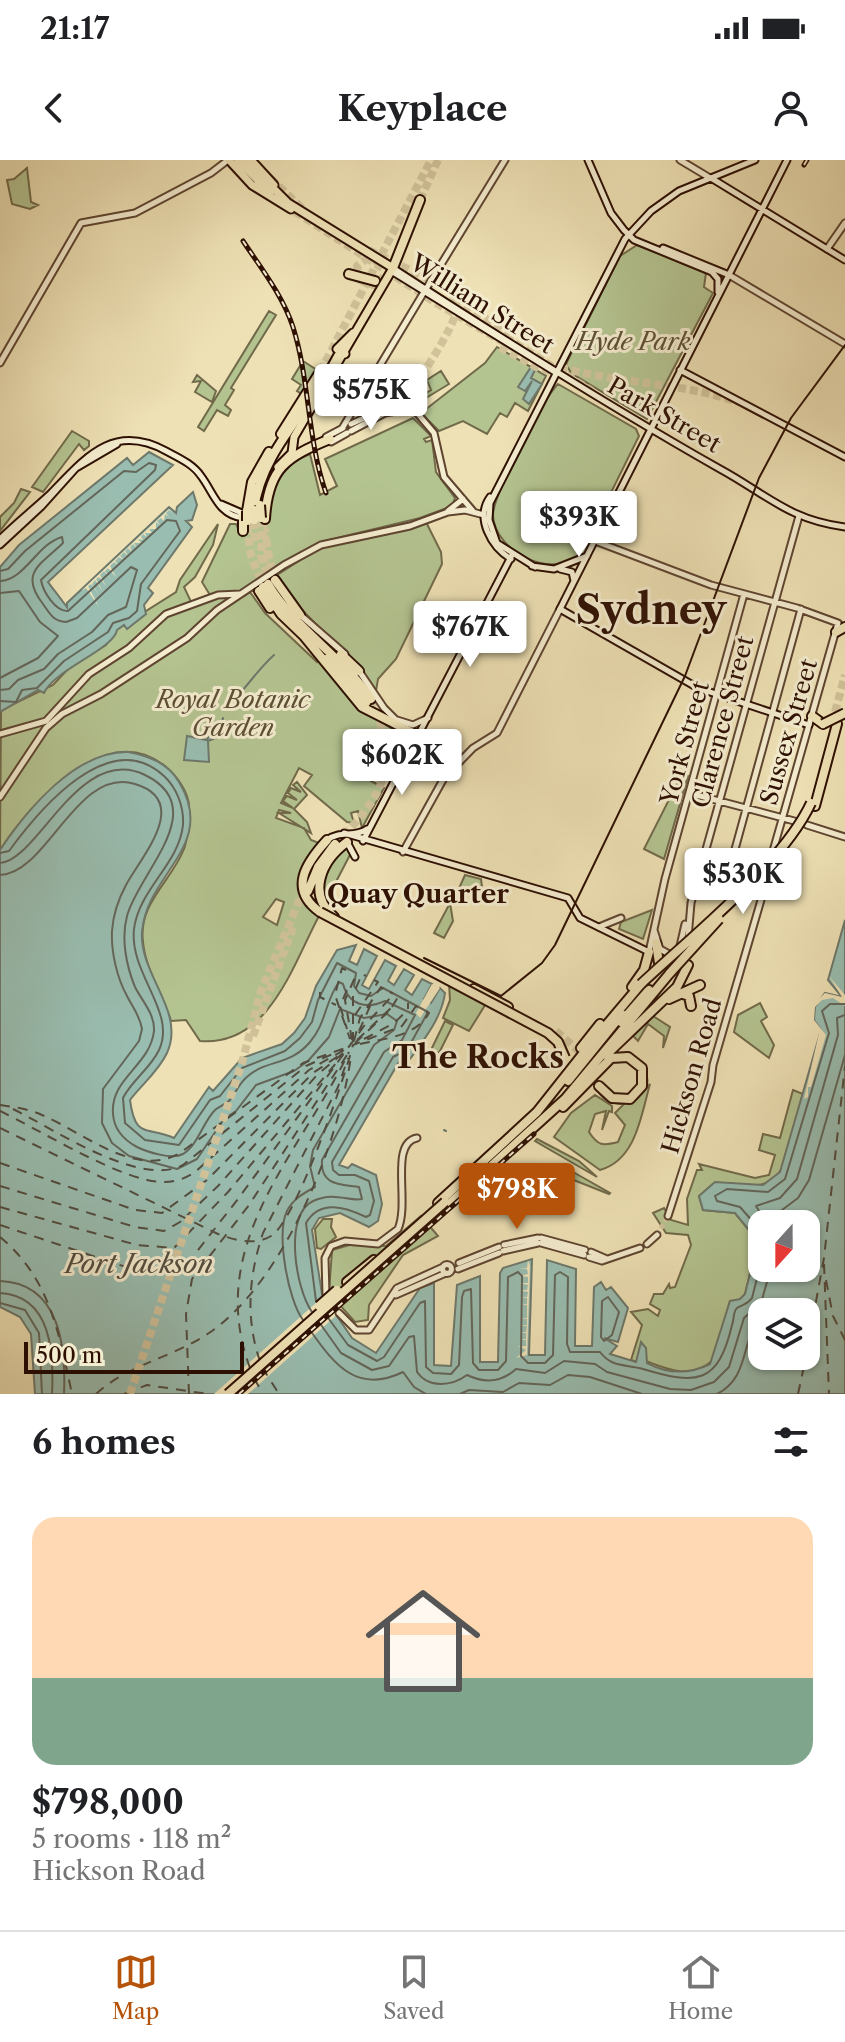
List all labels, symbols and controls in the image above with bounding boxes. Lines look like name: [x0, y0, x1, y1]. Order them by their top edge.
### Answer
text: 21:17: [40, 10, 109, 47]
icon: back: [32, 86, 76, 130]
text: Keyplace: [338, 86, 507, 130]
icon: person: [769, 86, 813, 130]
street label: William Street: [404, 247, 560, 360]
park label: Hyde Park: [574, 327, 691, 356]
pin: $575K: [315, 364, 427, 432]
street label: Park Street: [602, 370, 727, 459]
text: $575K: [332, 374, 410, 406]
pin: $393K: [523, 491, 635, 559]
text: $393K: [539, 501, 619, 533]
district label: Sydney: [576, 585, 728, 634]
pin: $767K: [414, 601, 526, 669]
text: $767K: [431, 611, 509, 643]
street label: Clarence Street: [686, 632, 760, 811]
street label: Sussex Street: [754, 655, 823, 808]
street label: York Street: [654, 677, 715, 809]
park label: Royal Botanic Garden: [154, 685, 311, 742]
pin: $602K: [346, 729, 458, 797]
text: $602K: [361, 739, 443, 771]
pin: $530K: [687, 848, 799, 916]
text: $530K: [703, 858, 783, 890]
district label: Quay Quarter: [327, 878, 509, 910]
street label: Hickson Road: [655, 994, 728, 1157]
district label: The Rocks: [392, 1037, 564, 1076]
pin: $798K: [461, 1163, 573, 1231]
text: $798K: [477, 1173, 557, 1205]
north arrow: [748, 1210, 820, 1282]
map controls: [748, 1210, 820, 1370]
water label: Port Jackson: [63, 1248, 213, 1280]
button: layers: [748, 1298, 820, 1370]
scale bar: [24, 1338, 244, 1374]
text: 500 m: [36, 1342, 102, 1369]
icon: filters: [769, 1420, 813, 1464]
text: 6 homes: [32, 1421, 176, 1463]
icon: home: [351, 1569, 495, 1713]
text: $798,000: [32, 1781, 184, 1823]
text: 5 rooms · 118 m²: [32, 1823, 231, 1855]
text: Hickson Road: [32, 1855, 206, 1887]
tab: Map: [112, 1950, 159, 2025]
tab: Saved: [383, 1950, 444, 2025]
tab: Home: [668, 1950, 733, 2025]

